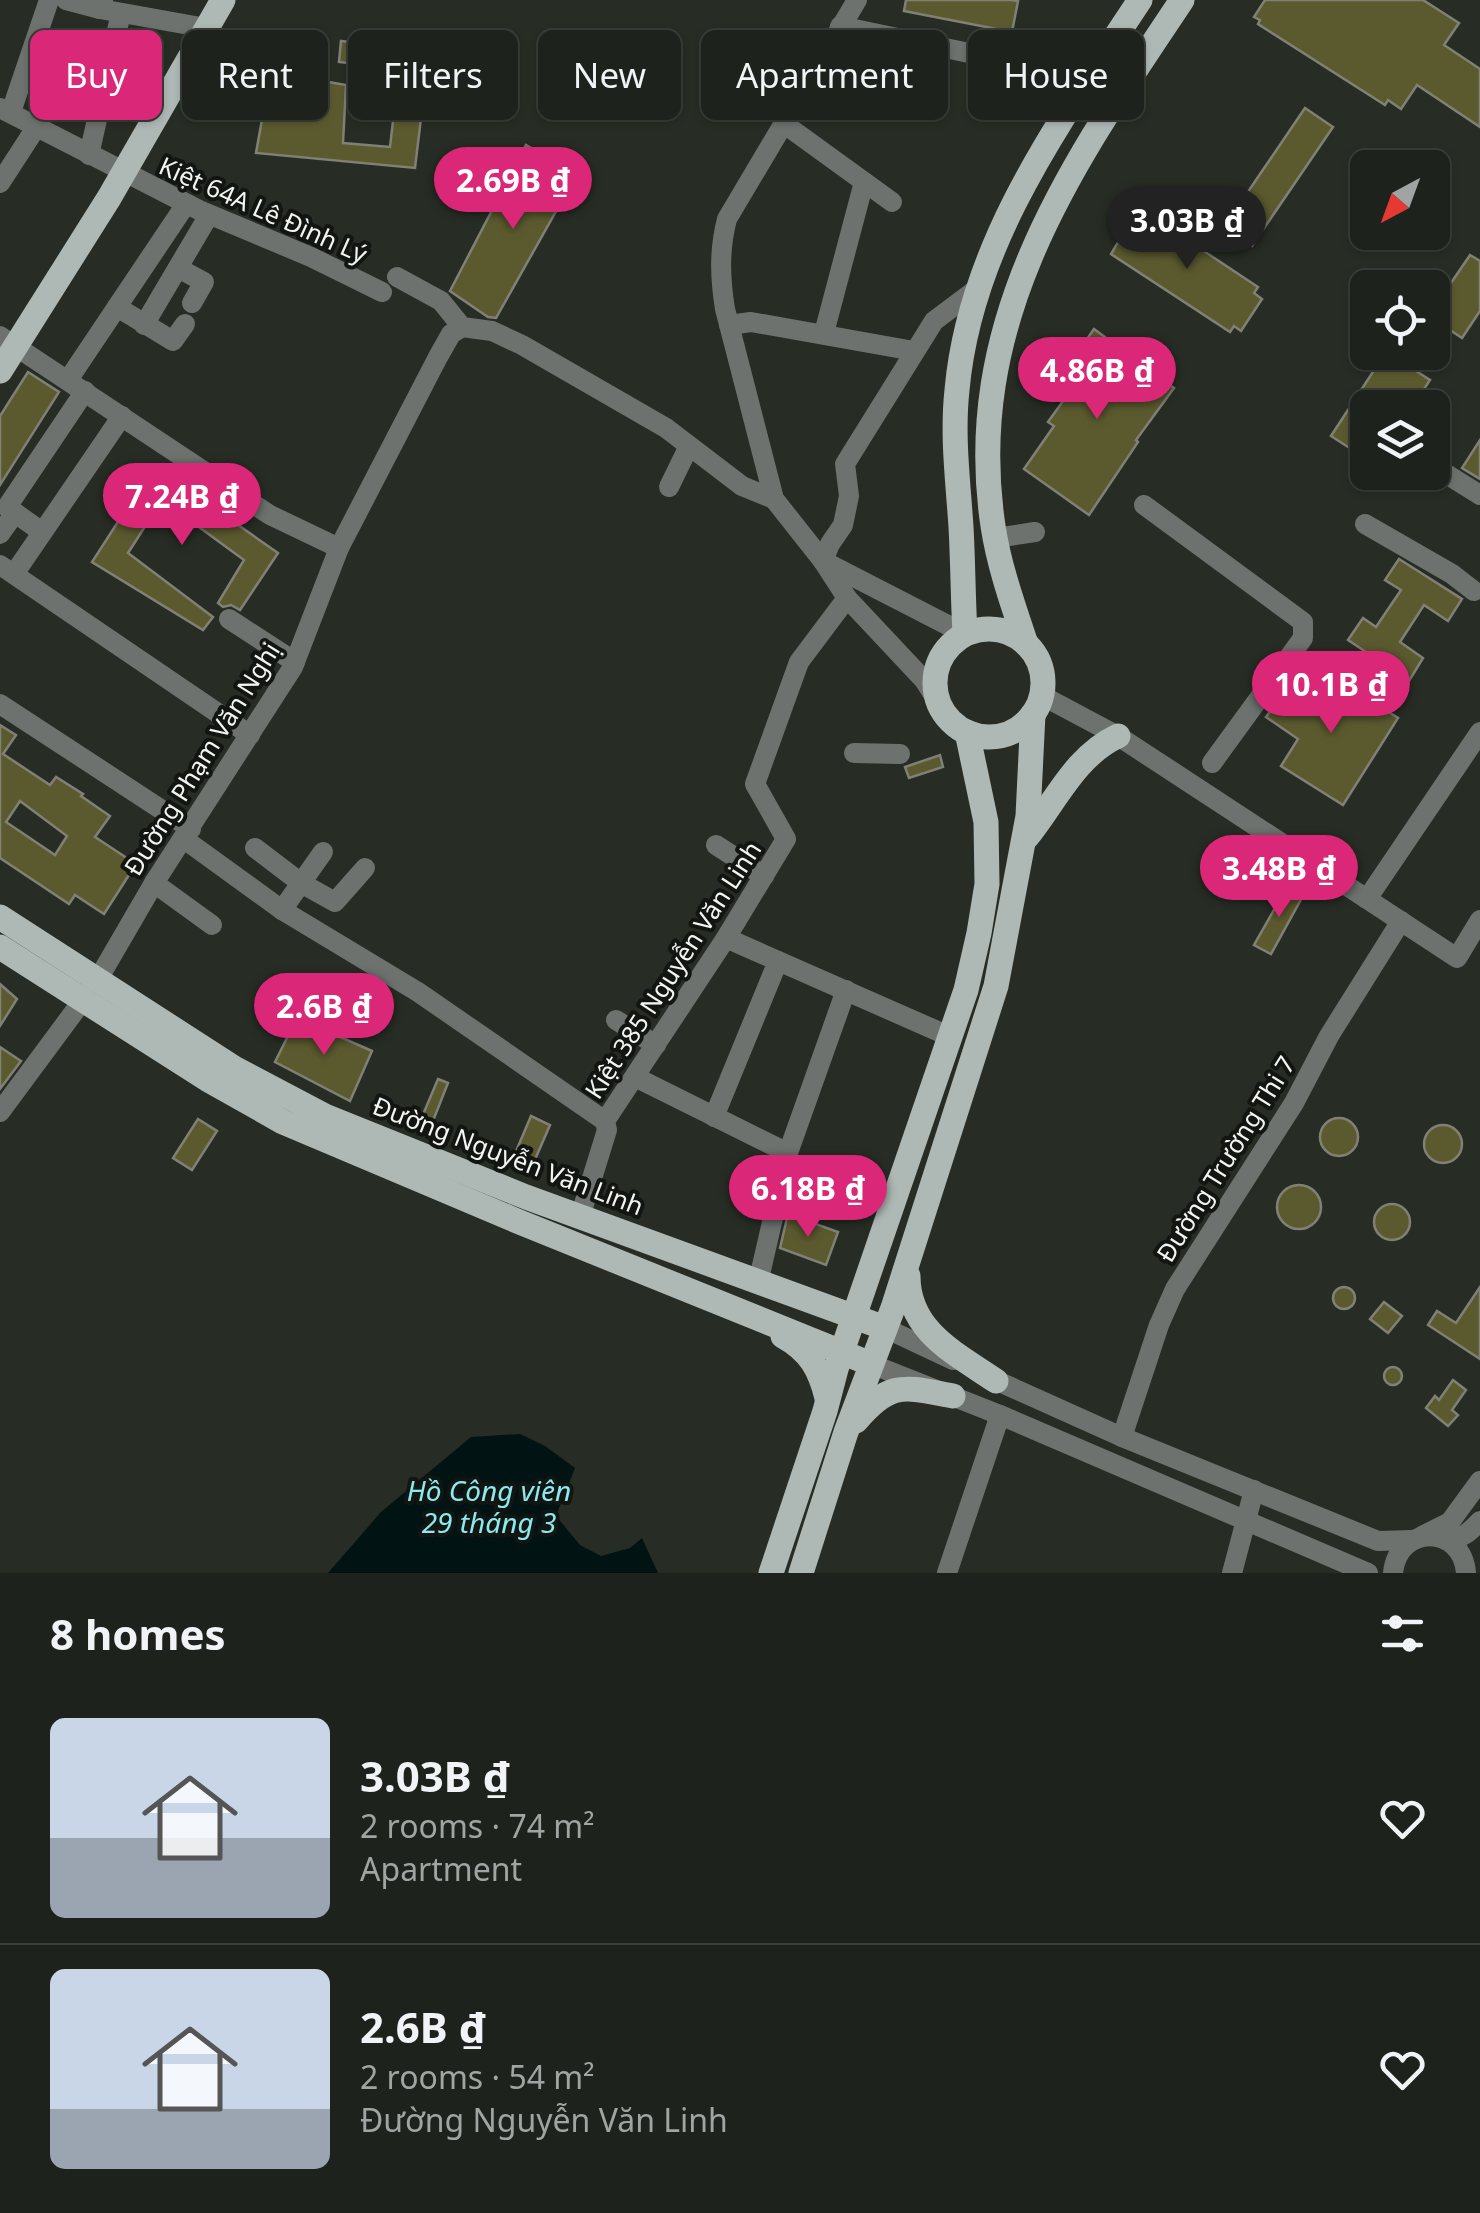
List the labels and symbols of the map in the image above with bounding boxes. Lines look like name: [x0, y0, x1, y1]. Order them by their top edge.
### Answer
pin: 2.69B ₫: [421, 147, 605, 232]
street label: Kiệt 64A Lê Đình Lý: [154, 148, 373, 270]
north arrow: [1350, 150, 1450, 250]
pin: 3.03B ₫: [1095, 187, 1279, 272]
pin: 4.86B ₫: [1005, 337, 1189, 422]
pin: 7.24B ₫: [90, 463, 274, 548]
street label: Đường Phạm Văn Nghị: [115, 635, 287, 882]
pin: 10.1B ₫: [1239, 651, 1423, 736]
street label: Kiệt 385 Nguyễn Văn Linh: [576, 834, 768, 1105]
pin: 3.48B ₫: [1187, 835, 1371, 920]
pin: 2.6B ₫: [243, 973, 405, 1058]
street label: Đường Trường Thi 7: [1148, 1049, 1302, 1268]
street label: Đường Nguyễn Văn Linh: [368, 1088, 649, 1222]
pin: 6.18B ₫: [716, 1155, 900, 1240]
water label: Hồ Công viên 29 tháng 3: [407, 1471, 571, 1541]

